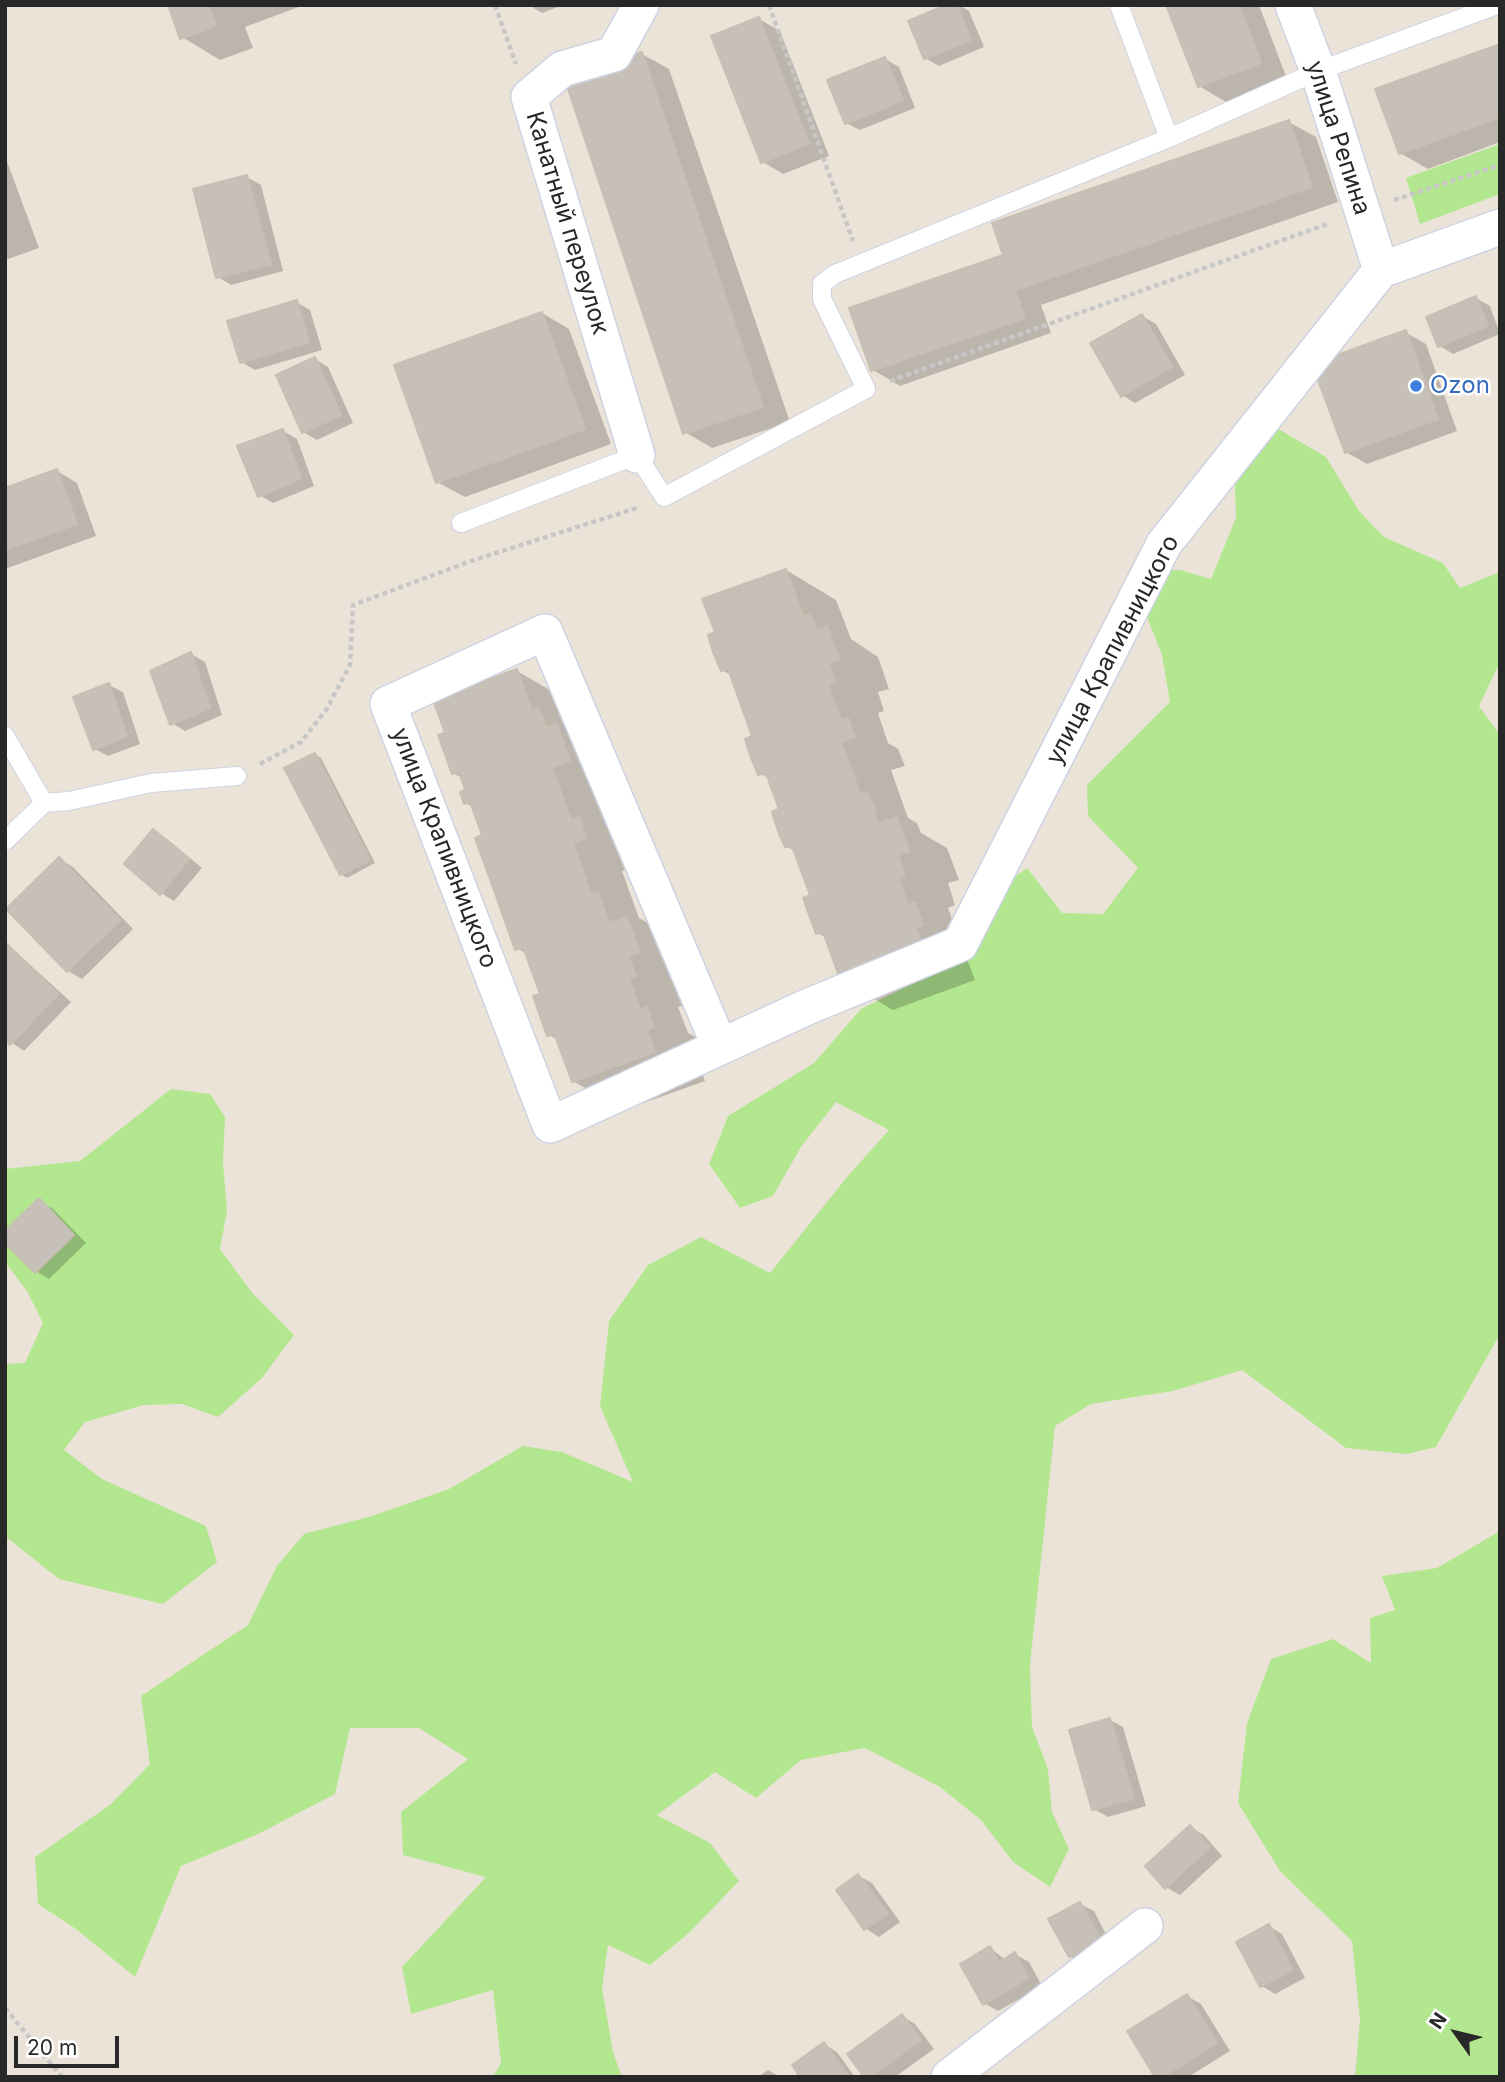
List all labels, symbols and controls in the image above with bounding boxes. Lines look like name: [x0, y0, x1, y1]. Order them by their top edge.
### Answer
street label: улица Репина: [1300, 57, 1376, 219]
street label: Канатный переулок: [519, 108, 615, 338]
place label: Ozon: [1430, 372, 1490, 400]
marker: Ozon: [1408, 378, 1424, 394]
street label: улица Крапивницкого: [1040, 530, 1186, 770]
street label: улица Крапивницкого: [385, 724, 503, 972]
north arrow: [1421, 1998, 1491, 2068]
text: N: [1425, 2009, 1452, 2033]
scale bar: [18, 2022, 122, 2066]
text: 20 m: [27, 2035, 77, 2060]

